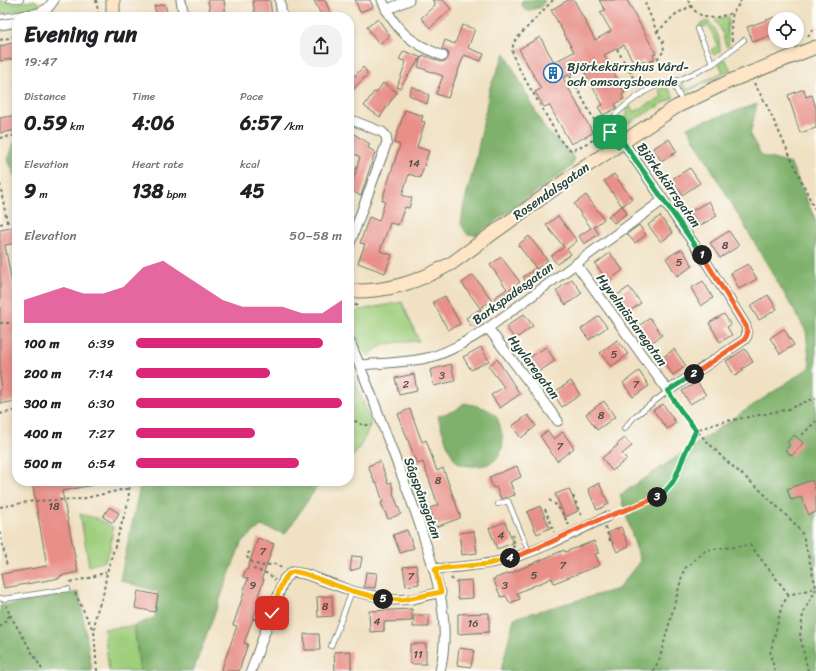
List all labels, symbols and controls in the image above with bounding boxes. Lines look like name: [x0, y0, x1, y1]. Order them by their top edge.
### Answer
map controls: [768, 12, 804, 48]
button: locate: [768, 12, 804, 48]
text: Evening run: [24, 15, 137, 54]
button: share: [300, 25, 342, 67]
text: 19:47: [24, 50, 57, 73]
place label: Björkekärrshus Vård- och omsorgsboende: [567, 55, 689, 93]
building icon: Björkekärrshus Vård- och omsorgsboende: [542, 62, 564, 84]
text: Distance: [24, 87, 66, 106]
text: Time: [132, 87, 155, 106]
text: Pace: [240, 87, 263, 106]
text: 0.59: [24, 106, 67, 141]
text: 4:06: [132, 106, 175, 141]
text: 6:57: [240, 106, 281, 141]
pin: [593, 115, 627, 149]
text: km: [67, 117, 84, 136]
text: /km: [281, 117, 304, 136]
icon: arrive: [599, 121, 621, 143]
street label: Björkekärrsgatan: [631, 137, 707, 233]
house number: 14: [408, 154, 420, 173]
text: Elevation: [24, 155, 69, 174]
text: Heart rate: [132, 155, 184, 174]
text: kcal: [240, 155, 260, 174]
street label: Rosendalsgatan: [508, 156, 594, 226]
text: 9: [24, 174, 36, 209]
text: 138: [132, 174, 164, 209]
text: 45: [240, 174, 265, 209]
text: m: [36, 185, 48, 204]
text: bpm: [164, 185, 187, 204]
text: Elevation: [24, 224, 77, 247]
text: 50–58 m: [289, 224, 342, 247]
house number: 8: [722, 236, 729, 255]
pin: 1: [692, 245, 712, 265]
text: 1: [700, 245, 704, 264]
house number: 5: [676, 253, 683, 272]
street label: Barkspadesgatan: [467, 255, 559, 331]
street label: Hyvelmästaregatan: [590, 269, 674, 371]
street label: Hyvlaregatan: [502, 330, 566, 404]
text: 100 m: [24, 332, 59, 355]
text: 6:39: [88, 332, 114, 355]
house number: 5: [611, 345, 618, 364]
text: 200 m: [24, 362, 61, 385]
text: 7:14: [88, 362, 113, 385]
pin: 2: [684, 364, 704, 384]
text: 2: [691, 364, 697, 383]
house number: 3: [439, 366, 445, 385]
house number: 2: [403, 375, 410, 394]
house number: 7: [633, 375, 640, 394]
text: 300 m: [24, 392, 61, 415]
text: 6:30: [88, 392, 115, 415]
house number: 8: [598, 406, 605, 425]
text: 400 m: [24, 422, 62, 445]
text: 7:27: [88, 422, 114, 445]
house number: 7: [557, 437, 564, 456]
text: 500 m: [24, 452, 62, 475]
text: 6:54: [88, 452, 115, 475]
street label: Sågspånsgatan: [398, 454, 448, 542]
house number: 8: [435, 471, 442, 490]
pin: 3: [647, 487, 667, 507]
text: 3: [654, 487, 660, 506]
house number: 18: [48, 497, 60, 516]
house number: 4: [498, 526, 505, 545]
house number: 7: [260, 542, 267, 561]
pin: 4: [500, 548, 520, 568]
text: 4: [507, 548, 513, 567]
house number: 7: [560, 556, 567, 575]
house number: 5: [531, 566, 538, 585]
house number: 7: [408, 567, 415, 586]
house number: 9: [250, 576, 257, 595]
house number: 3: [502, 576, 508, 595]
pin: 5: [373, 589, 393, 609]
text: 5: [380, 589, 386, 608]
pin: [255, 596, 289, 630]
house number: 8: [322, 597, 329, 616]
icon: check: [261, 602, 283, 624]
house number: 4: [374, 612, 381, 631]
house number: 16: [468, 614, 478, 633]
house number: 11: [413, 645, 423, 664]

